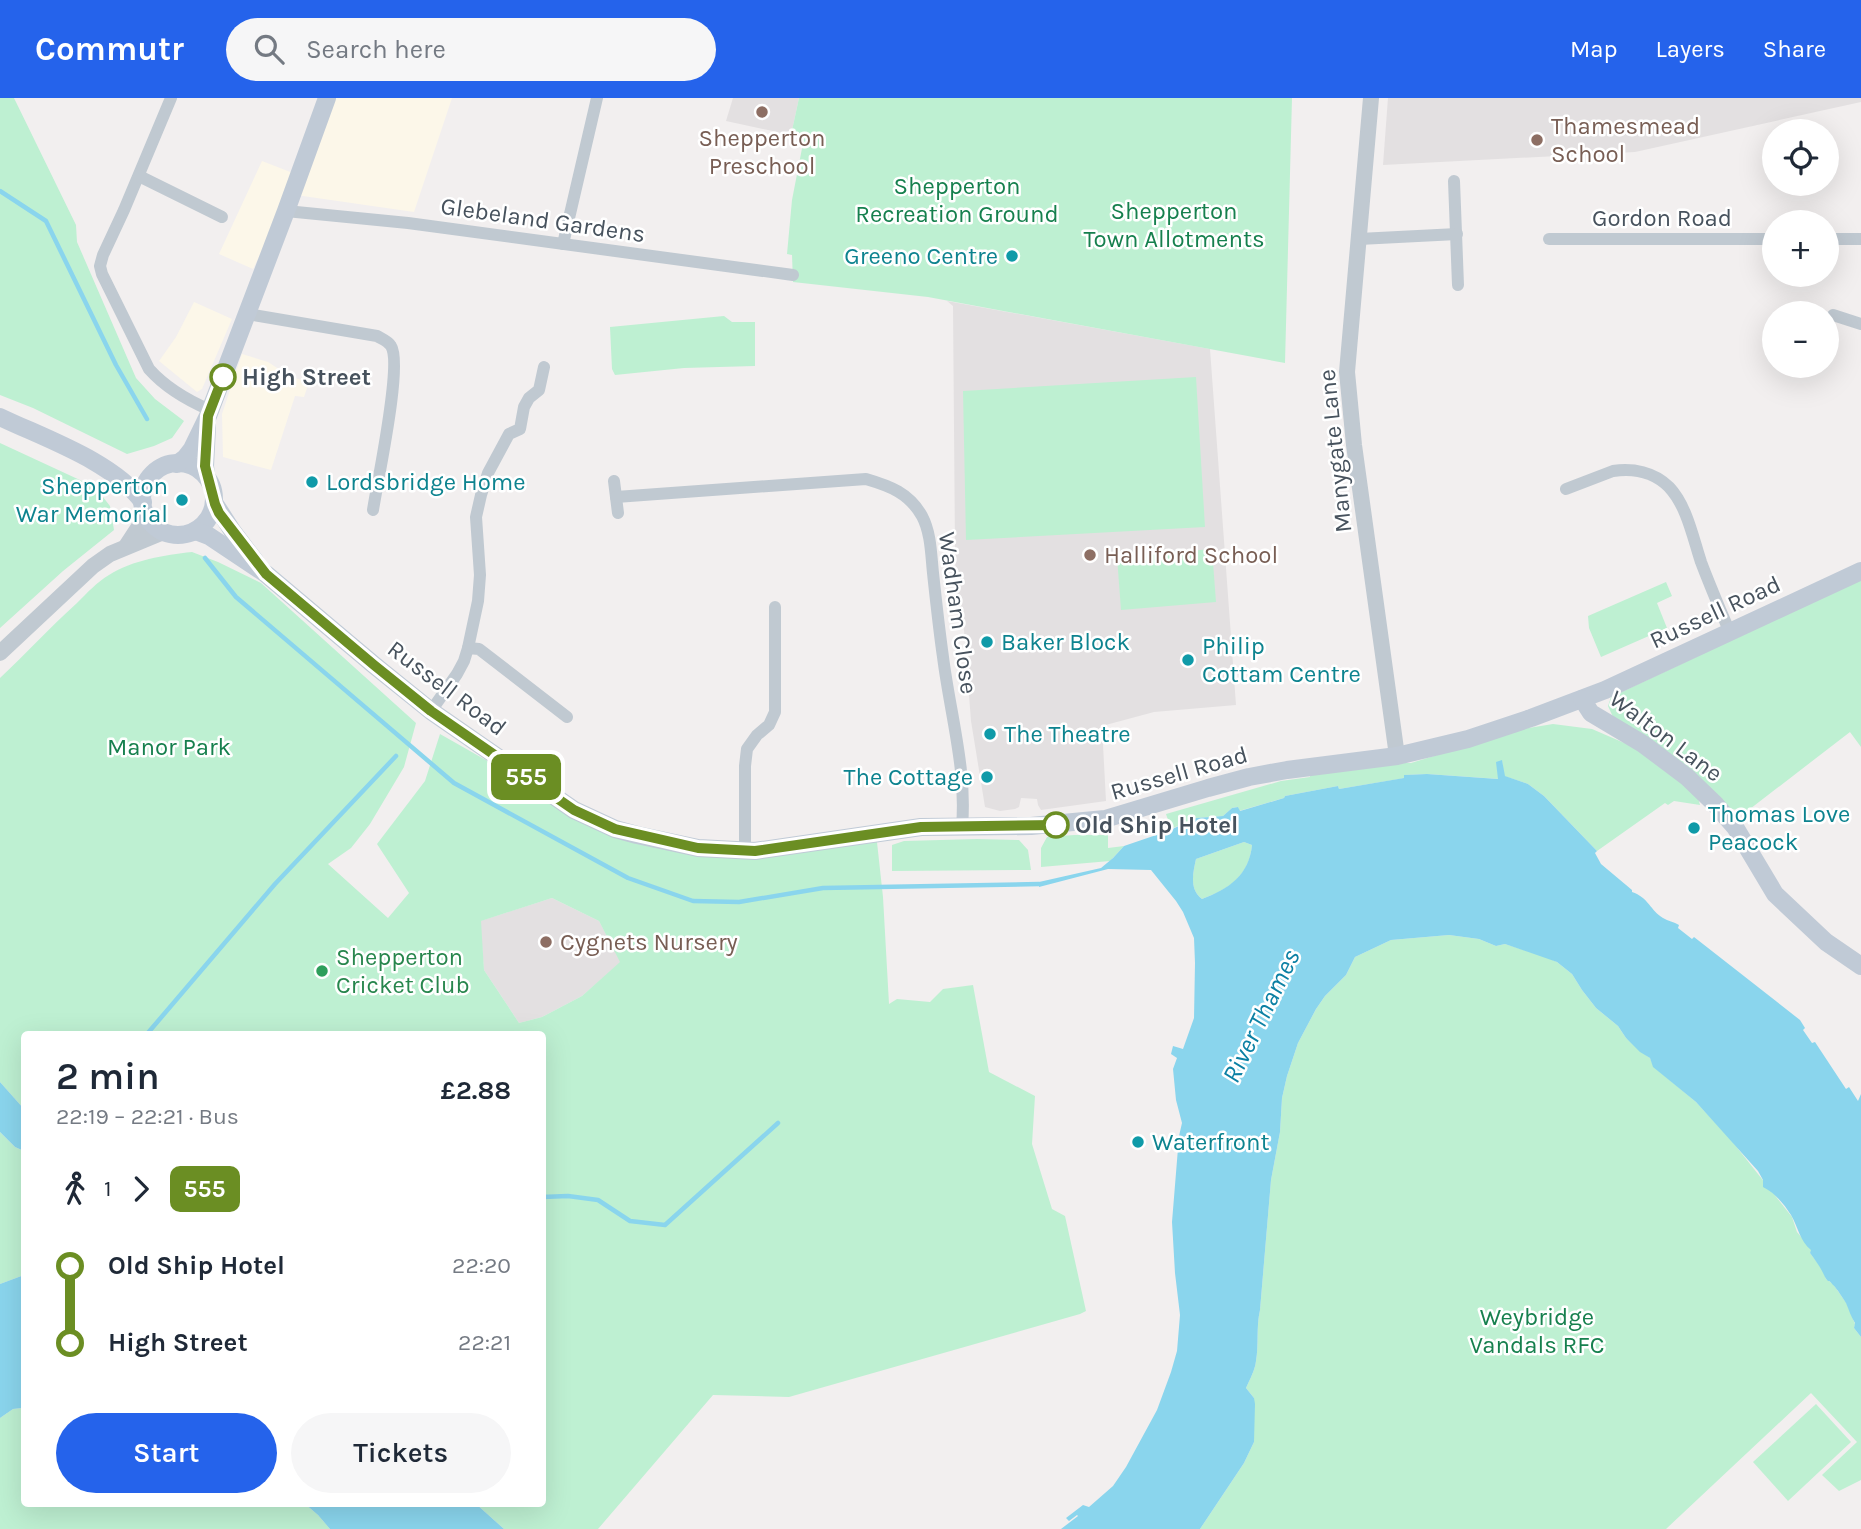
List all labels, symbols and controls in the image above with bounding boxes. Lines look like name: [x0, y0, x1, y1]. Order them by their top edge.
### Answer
search box: [226, 18, 716, 81]
text: Commutr: [35, 30, 184, 68]
icon: search: [250, 30, 288, 68]
text: Search here: [306, 34, 446, 65]
text: Map: [1570, 35, 1618, 63]
text: Layers: [1656, 35, 1725, 63]
text: Share: [1763, 35, 1826, 63]
marker: Shepperton Preschool: [754, 104, 770, 120]
place label: Thamesmead School: [1551, 112, 1700, 168]
map controls: [1762, 119, 1839, 378]
button: locate: [1762, 119, 1839, 196]
place label: Shepperton Preschool: [699, 124, 826, 180]
marker: Thamesmead School: [1529, 132, 1545, 148]
park label: Shepperton Recreation Ground: [855, 172, 1059, 228]
street label: Glebeland Gardens: [439, 192, 647, 248]
park label: Shepperton Town Allotments: [1083, 197, 1265, 253]
street label: Gordon Road: [1592, 204, 1732, 232]
button: +: [1762, 210, 1839, 287]
place label: Greeno Centre: [844, 242, 998, 270]
marker: Greeno Centre: [1004, 248, 1020, 264]
button: −: [1762, 301, 1839, 378]
place label: High Street: [242, 363, 371, 391]
marker: High Street: [210, 364, 236, 390]
street label: Manygate Lane: [1313, 368, 1357, 534]
place label: Lordsbridge Home: [326, 468, 526, 496]
place label: Shepperton War Memorial: [16, 472, 168, 528]
marker: Lordsbridge Home: [304, 474, 320, 490]
marker: Shepperton War Memorial: [174, 492, 190, 508]
street label: Wadham Close: [933, 530, 983, 696]
place label: Halliford School: [1104, 541, 1278, 569]
marker: Halliford School: [1082, 547, 1098, 563]
street label: Russell Road: [1645, 569, 1785, 655]
place label: Baker Block: [1001, 628, 1130, 656]
place label: Philip Cottam Centre: [1202, 632, 1361, 688]
street label: Russell Road: [382, 634, 512, 742]
marker: Baker Block: [979, 634, 995, 650]
marker: Philip Cottam Centre: [1180, 652, 1196, 668]
street label: Walton Lane: [1604, 684, 1728, 788]
place label: The Theatre: [1004, 720, 1131, 748]
marker: The Theatre: [982, 726, 998, 742]
park label: Manor Park: [107, 733, 231, 761]
street label: Russell Road: [1107, 740, 1251, 806]
line badge: 555: [486, 754, 566, 800]
text: 555: [505, 763, 547, 791]
place label: The Cottage: [844, 763, 973, 791]
marker: The Cottage: [979, 769, 995, 785]
place label: Thomas Love Peacock: [1708, 800, 1850, 856]
place label: Old Ship Hotel: [1075, 811, 1238, 839]
marker: Old Ship Hotel: [1043, 812, 1069, 838]
marker: Thomas Love Peacock: [1686, 820, 1702, 836]
place label: Cygnets Nursery: [560, 928, 738, 956]
marker: Cygnets Nursery: [538, 934, 554, 950]
place label: Shepperton Cricket Club: [336, 943, 470, 999]
water label: River Thames: [1215, 944, 1307, 1088]
marker: Shepperton Cricket Club: [314, 963, 330, 979]
text: 2 min: [56, 1054, 160, 1099]
text: £2.88: [440, 1075, 511, 1106]
text: 22:19 – 22:21 · Bus: [56, 1103, 239, 1130]
place label: Waterfront: [1152, 1128, 1269, 1156]
marker: Waterfront: [1130, 1134, 1146, 1150]
icon: walk: [56, 1170, 94, 1208]
icon: forward: [122, 1170, 160, 1208]
text: 1: [104, 1175, 112, 1202]
text: 555: [184, 1175, 226, 1203]
text: Old Ship Hotel: [108, 1250, 285, 1281]
text: 22:20: [452, 1252, 511, 1279]
park label: Weybridge Vandals RFC: [1470, 1303, 1604, 1359]
text: High Street: [108, 1327, 248, 1358]
text: 22:21: [458, 1329, 511, 1356]
button: Start: [56, 1413, 277, 1493]
button: Tickets: [291, 1413, 511, 1493]

